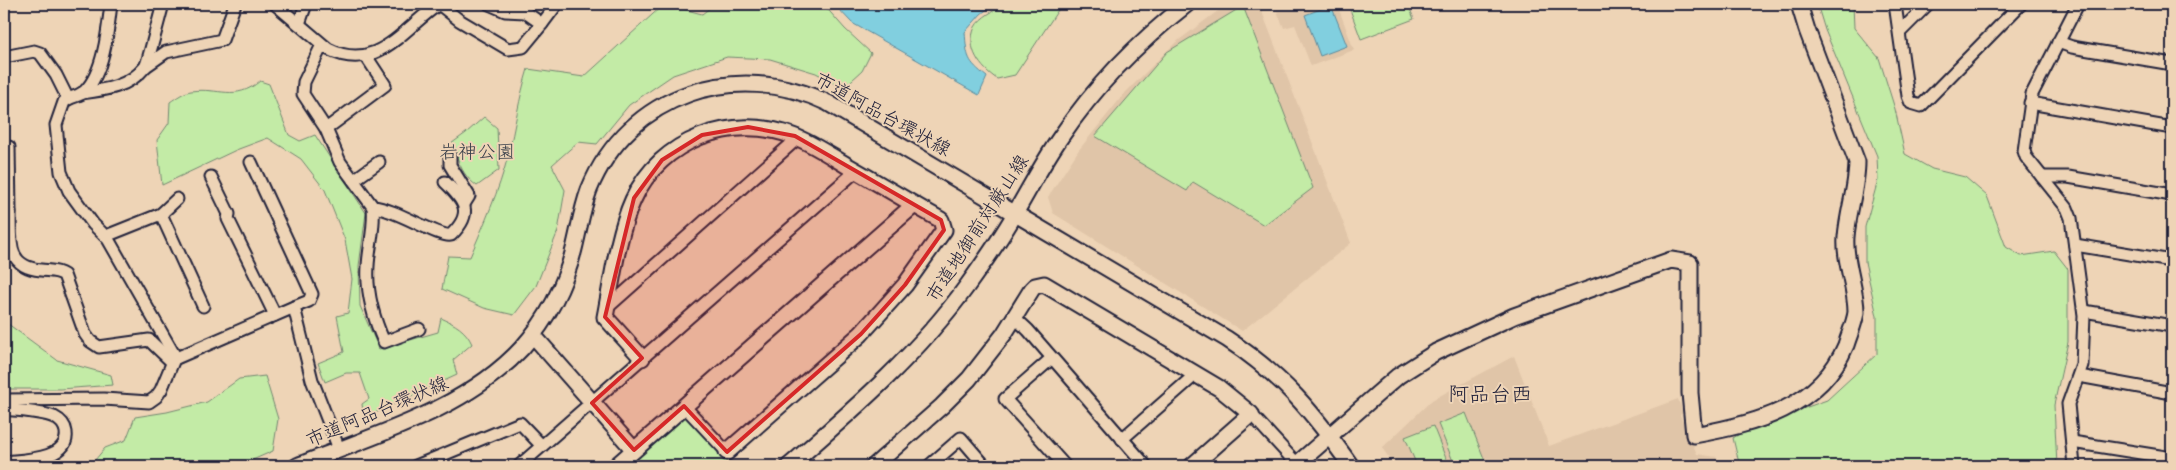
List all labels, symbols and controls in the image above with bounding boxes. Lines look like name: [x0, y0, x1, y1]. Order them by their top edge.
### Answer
street label: 市道阿品台環状線: [811, 67, 955, 161]
park label: 岩神公園: [439, 140, 515, 163]
street label: 市道地御前対厳山線: [921, 150, 1033, 306]
street label: 市道阿品台環状線: [303, 371, 451, 451]
district label: 阿品台西: [1448, 381, 1532, 406]

